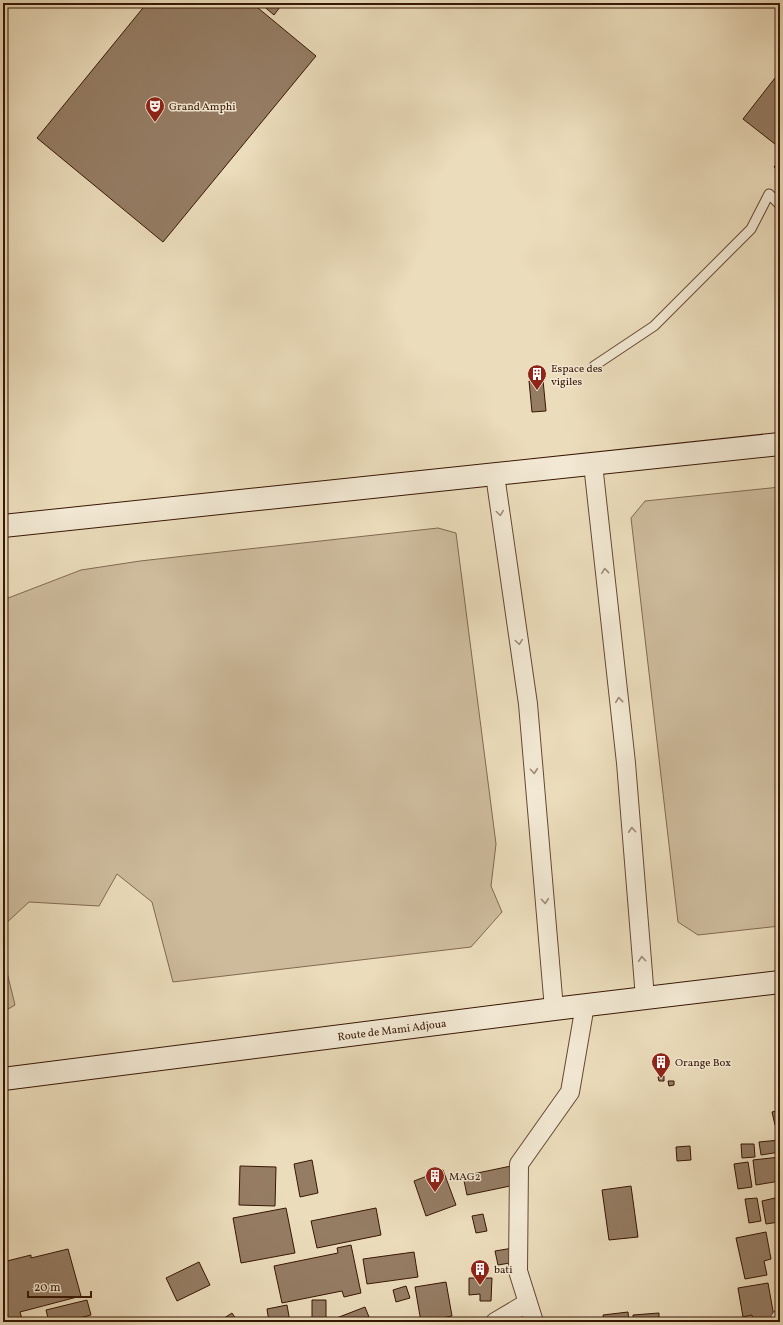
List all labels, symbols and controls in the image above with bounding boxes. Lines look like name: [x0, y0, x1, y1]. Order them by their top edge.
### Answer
theatre icon: Grand Amphi: [144, 95, 166, 123]
place label: Grand Amphi: [169, 100, 236, 115]
place label: Espace des vigiles: [551, 362, 603, 390]
building icon: Espace des vigiles: [526, 363, 548, 391]
one-way arrow: [495, 510, 504, 516]
one-way arrow: [601, 568, 610, 574]
one-way arrow: [514, 639, 523, 645]
one-way arrow: [615, 697, 624, 703]
one-way arrow: [529, 768, 538, 774]
one-way arrow: [627, 827, 636, 833]
one-way arrow: [540, 898, 549, 904]
one-way arrow: [637, 956, 646, 962]
street label: Route de Mami Adjoua: [337, 1017, 448, 1045]
building icon: Orange Box: [650, 1051, 672, 1079]
place label: Orange Box: [675, 1056, 731, 1071]
building icon: MAG2: [424, 1165, 446, 1193]
place label: MAG2: [449, 1170, 481, 1185]
building icon: bati: [469, 1258, 491, 1286]
place label: bati: [494, 1263, 513, 1278]
scale bar: [28, 1273, 91, 1299]
text: 20 m: [34, 1280, 61, 1296]

